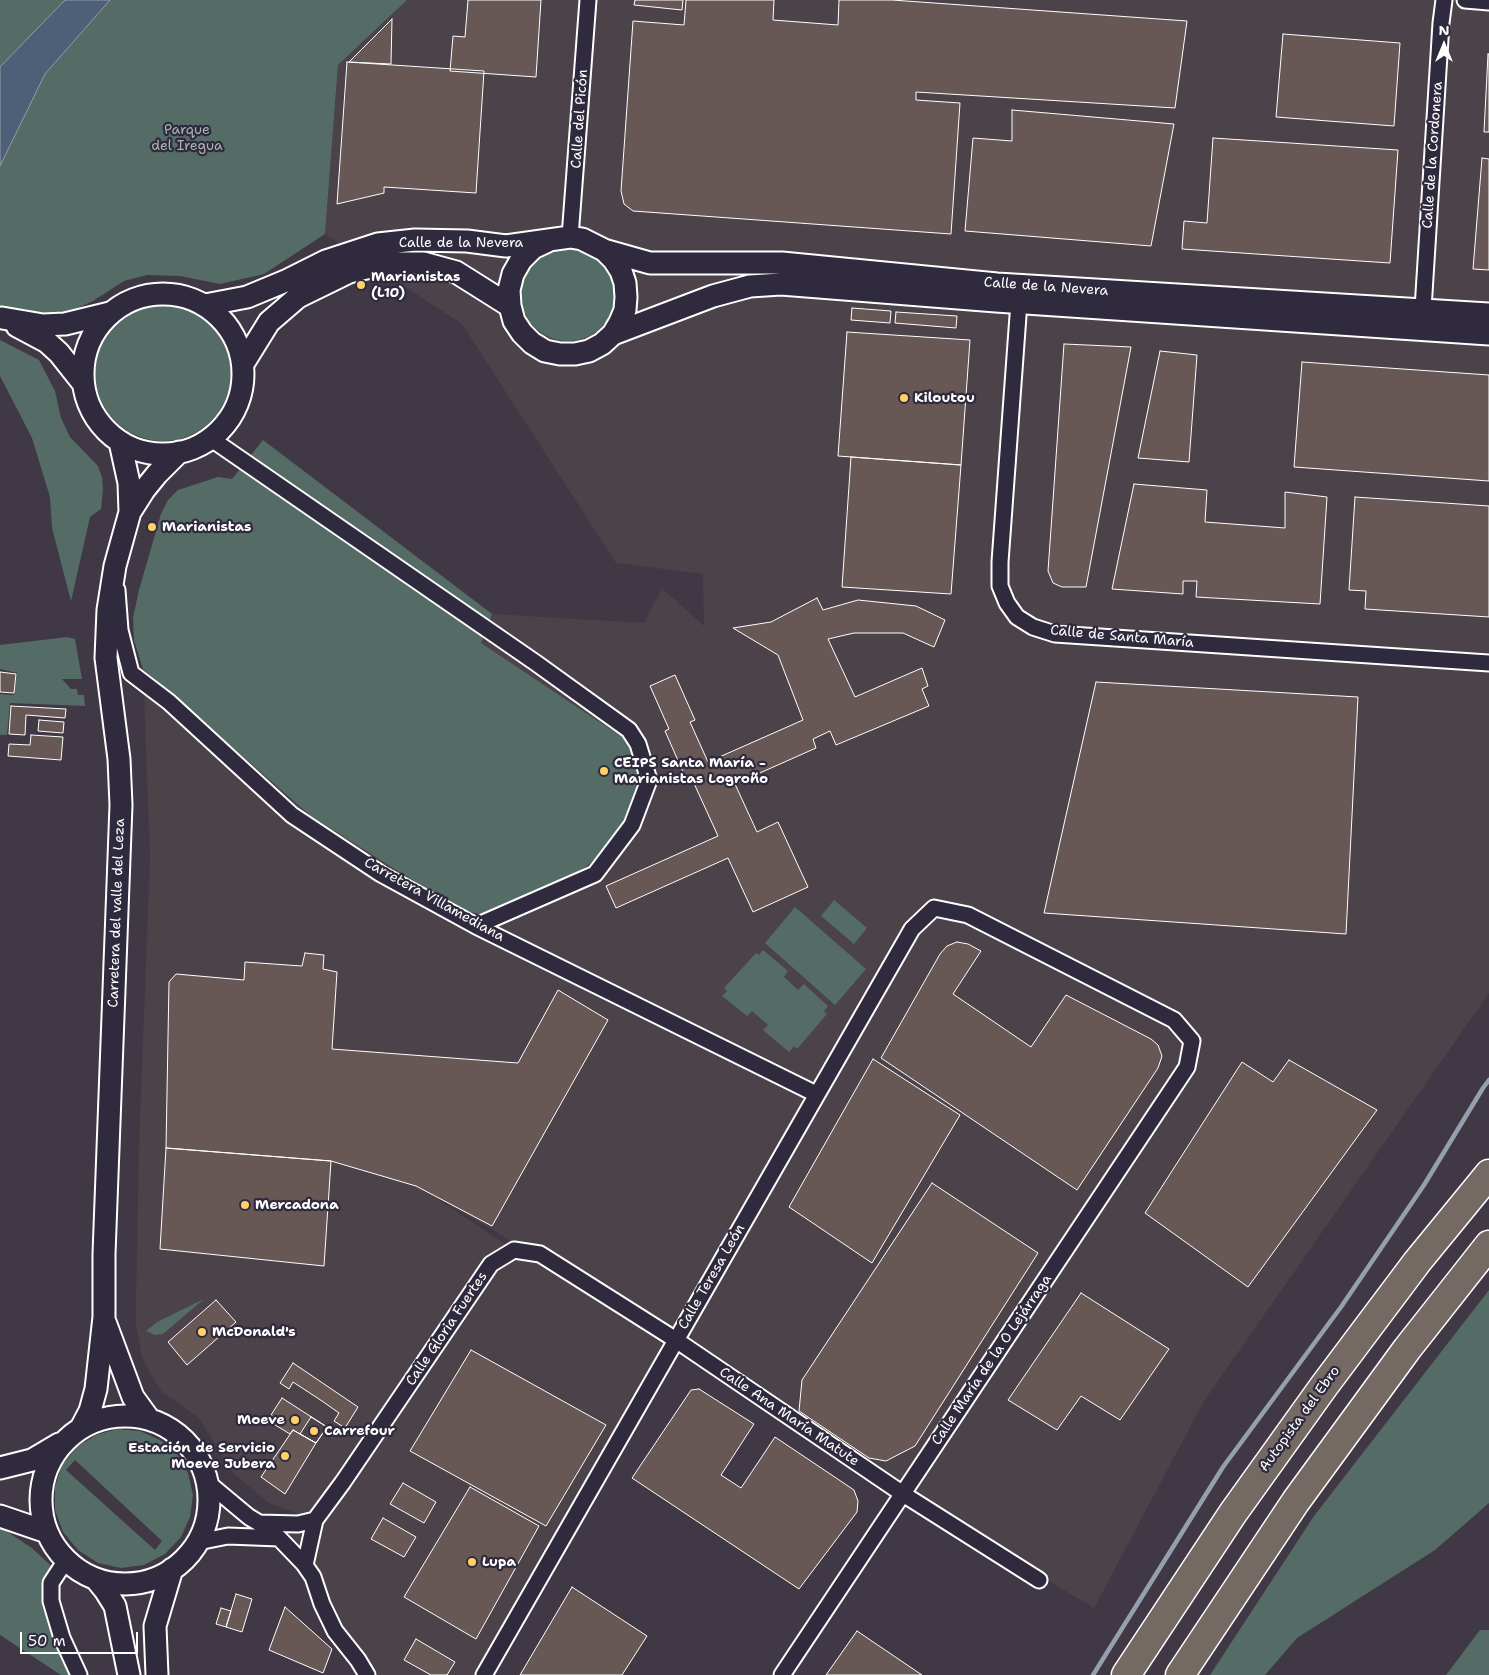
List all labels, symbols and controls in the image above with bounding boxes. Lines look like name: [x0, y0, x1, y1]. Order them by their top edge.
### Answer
north arrow: [1419, 20, 1469, 70]
text: N: [1438, 21, 1450, 39]
street label: Calle del Picón: [568, 69, 592, 169]
street label: Calle de la Cordonera: [1419, 81, 1447, 229]
park label: Parque del Iregua: [151, 122, 223, 154]
street label: Calle de la Nevera: [399, 235, 523, 251]
place label: Marianistas (L10): [371, 269, 460, 302]
street label: Calle de la Nevera: [983, 274, 1109, 300]
marker: Marianistas (L10): [355, 279, 367, 291]
place label: Kiloutou: [914, 390, 975, 406]
marker: Kiloutou: [898, 392, 910, 404]
place label: Marianistas: [162, 519, 251, 535]
marker: Marianistas: [146, 521, 158, 533]
street label: Calle de Santa María: [1050, 622, 1194, 652]
place label: CEIPS Santa María - Marianistas Logroño: [614, 755, 768, 788]
marker: CEIPS Santa María - Marianistas Logroño: [598, 765, 610, 777]
street label: Carretera del valle del Leza: [105, 818, 129, 1008]
street label: Carretera Villamediana: [361, 854, 507, 946]
place label: Mercadona: [255, 1197, 339, 1213]
marker: Mercadona: [239, 1199, 251, 1211]
street label: Calle Teresa León: [675, 1221, 749, 1333]
street label: Calle Gloria Fuertes: [403, 1269, 491, 1389]
street label: Calle María de la O Lejárraga: [928, 1271, 1056, 1449]
place label: McDonald's: [212, 1324, 296, 1340]
marker: McDonald's: [196, 1326, 208, 1338]
street label: Autopista del Ebro: [1256, 1363, 1344, 1475]
street label: Calle Ana María Matute: [716, 1364, 862, 1470]
place label: Moeve: [237, 1412, 285, 1428]
marker: Moeve: [289, 1414, 301, 1426]
place label: Carrefour: [324, 1423, 395, 1439]
marker: Carrefour: [308, 1425, 320, 1437]
place label: Estación de Servicio Moeve Jubera: [128, 1440, 275, 1472]
marker: Estación de Servicio Moeve Jubera: [279, 1450, 291, 1462]
place label: Lupa: [482, 1554, 516, 1570]
marker: Lupa: [466, 1556, 478, 1568]
scale bar: [22, 1622, 140, 1654]
text: 50 m: [28, 1631, 66, 1651]

